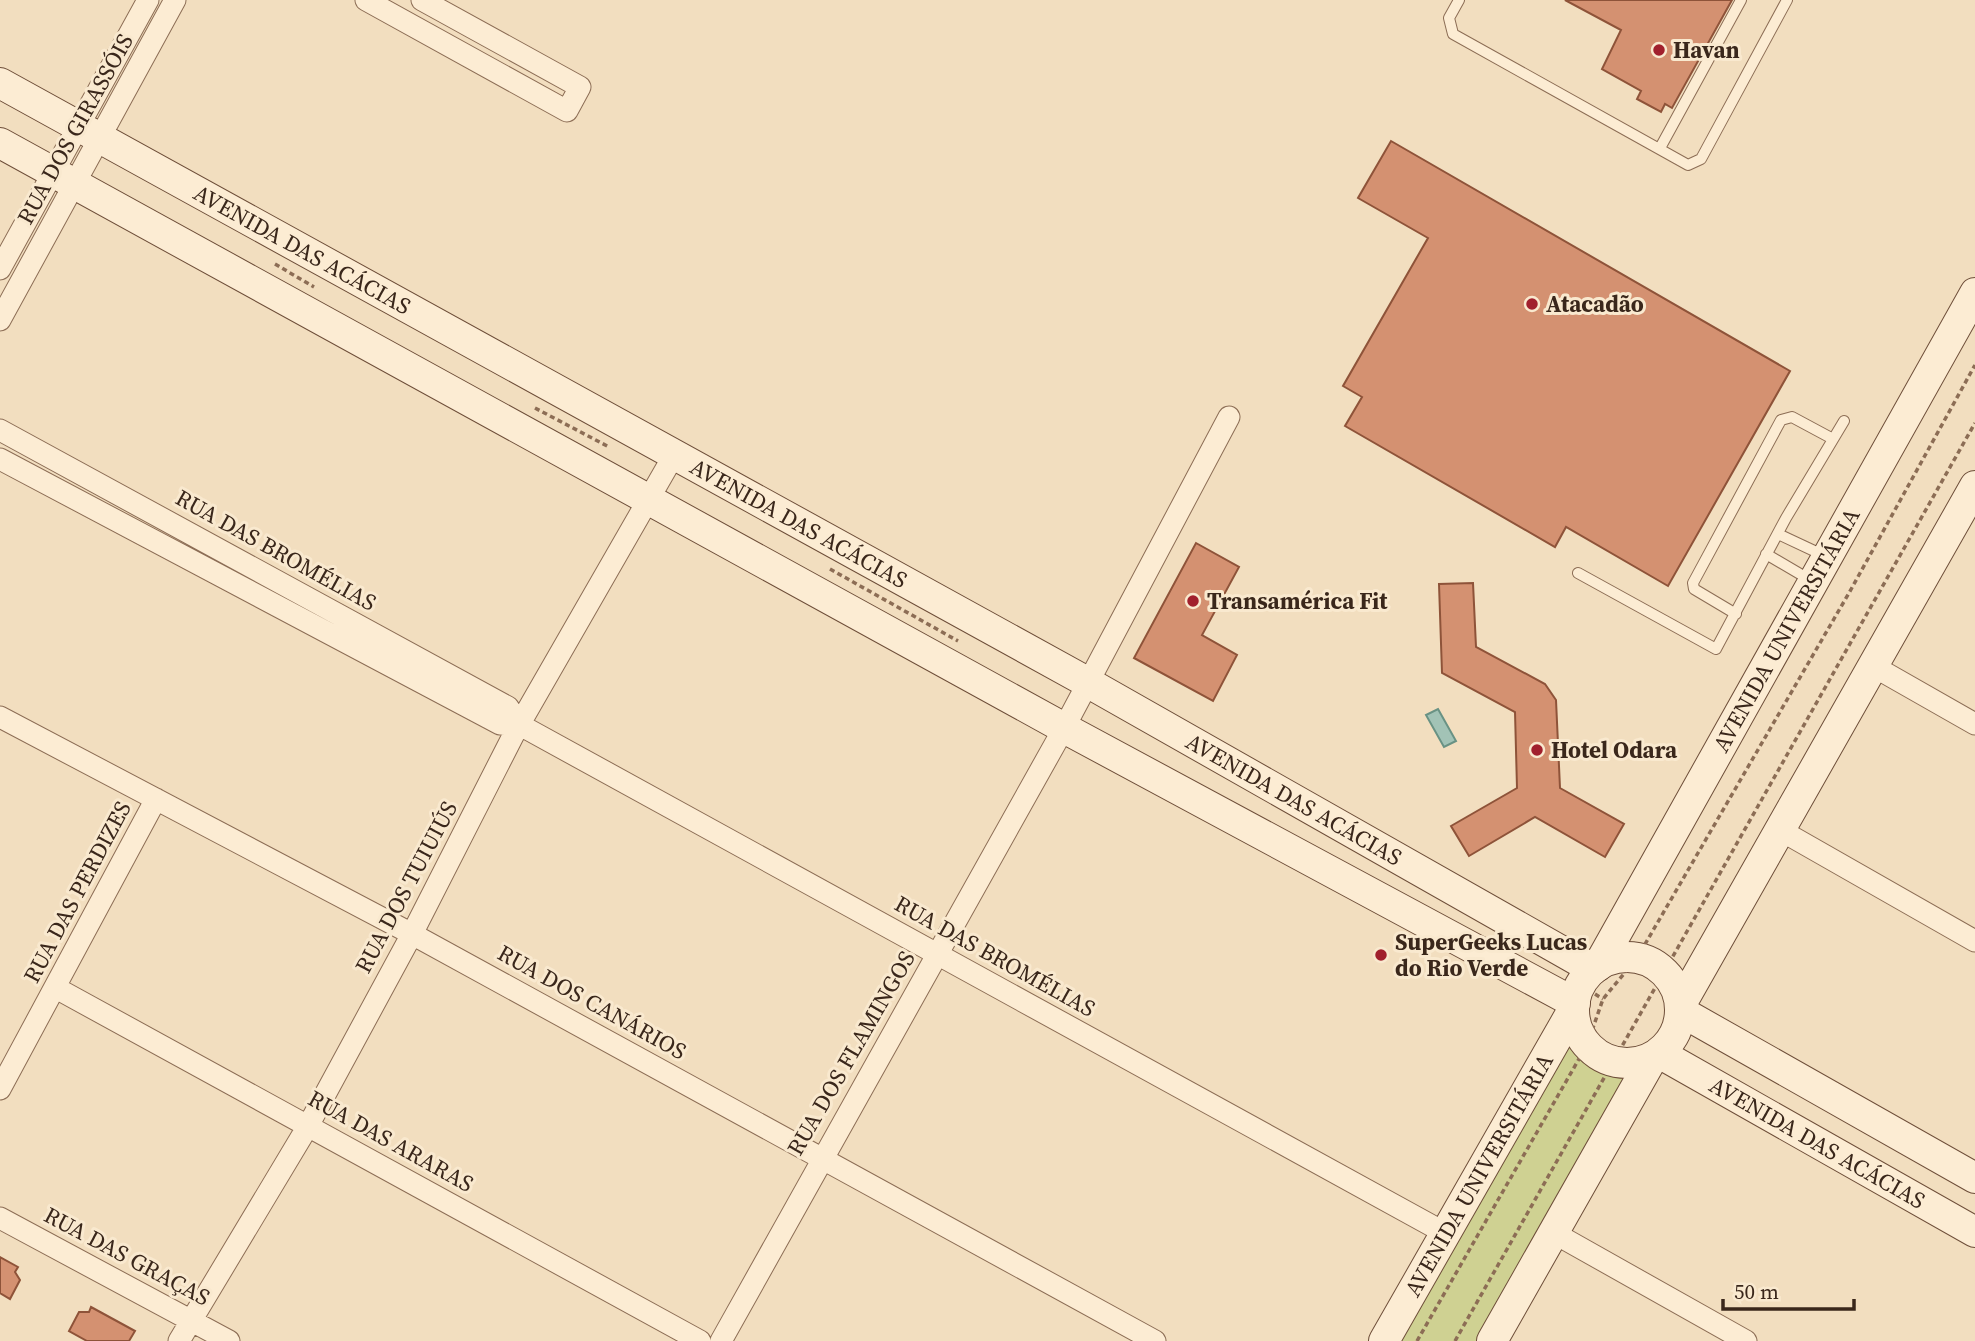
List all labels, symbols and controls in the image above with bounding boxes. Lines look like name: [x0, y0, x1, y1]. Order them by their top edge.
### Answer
street label: RUA DOS GIRASSÓIS: [9, 28, 141, 230]
place label: Havan: [1673, 34, 1740, 66]
marker: Havan: [1651, 42, 1667, 58]
street label: AVENIDA DAS ACÁCIAS: [188, 177, 417, 322]
place label: Atacadão: [1546, 288, 1644, 320]
marker: Atacadão: [1524, 296, 1540, 312]
street label: AVENIDA DAS ACÁCIAS: [684, 450, 913, 596]
street label: RUA DAS BROMÉLIAS: [170, 482, 382, 618]
street label: AVENIDA UNIVERSITÁRIA: [1705, 502, 1868, 758]
place label: Transamérica Fit: [1207, 585, 1388, 617]
marker: Transamérica Fit: [1185, 593, 1201, 609]
street label: AVENIDA DAS ACÁCIAS: [1180, 725, 1408, 873]
place label: Hotel Odara: [1551, 734, 1678, 766]
marker: Hotel Odara: [1529, 742, 1545, 758]
street label: RUA DAS PERDIZES: [16, 795, 138, 989]
street label: RUA DOS TUIUIÚS: [347, 795, 465, 979]
street label: RUA DAS BROMÉLIAS: [889, 888, 1101, 1024]
place label: SuperGeeks Lucas do Rio Verde: [1395, 926, 1587, 984]
street label: RUA DOS CANÁRIOS: [492, 937, 692, 1067]
street label: RUA DOS FLAMINGOS: [779, 945, 923, 1161]
marker: SuperGeeks Lucas do Rio Verde: [1373, 947, 1389, 963]
street label: AVENIDA UNIVERSITÁRIA: [1397, 1047, 1561, 1303]
street label: AVENIDA DAS ACÁCIAS: [1704, 1069, 1931, 1217]
street label: RUA DAS ARARAS: [302, 1082, 480, 1200]
street label: RUA DAS GRAÇAS: [38, 1199, 216, 1313]
scale bar: [1723, 1268, 1854, 1312]
text: 50 m: [1734, 1277, 1779, 1306]

